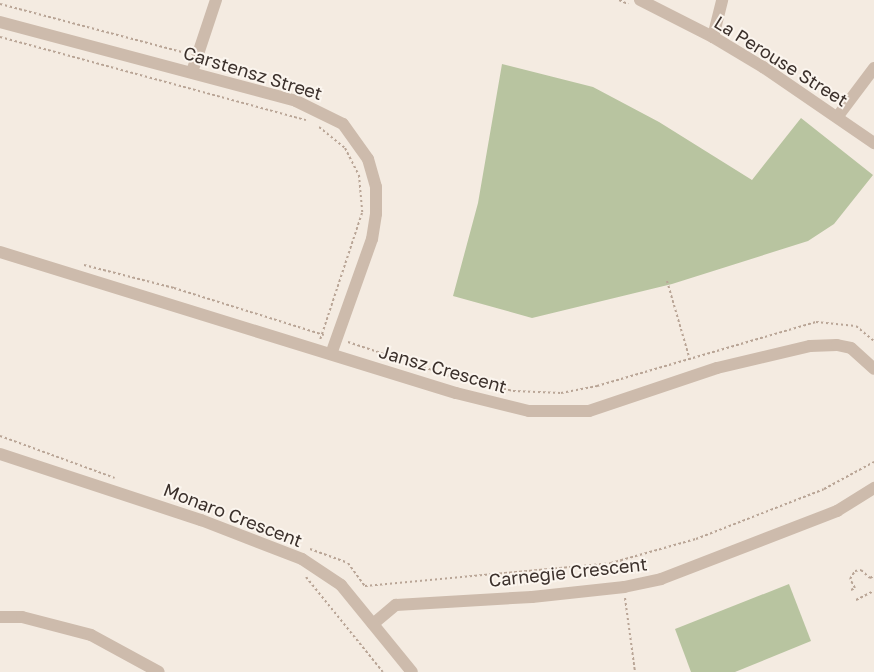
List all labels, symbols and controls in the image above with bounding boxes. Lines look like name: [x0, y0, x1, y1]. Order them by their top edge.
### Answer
street label: La Perouse Street: [710, 11, 852, 111]
street label: Carstensz Street: [181, 42, 325, 104]
street label: Jansz Crescent: [377, 340, 509, 398]
street label: Monaro Crescent: [160, 479, 306, 551]
street label: Carnegie Crescent: [488, 553, 648, 591]

